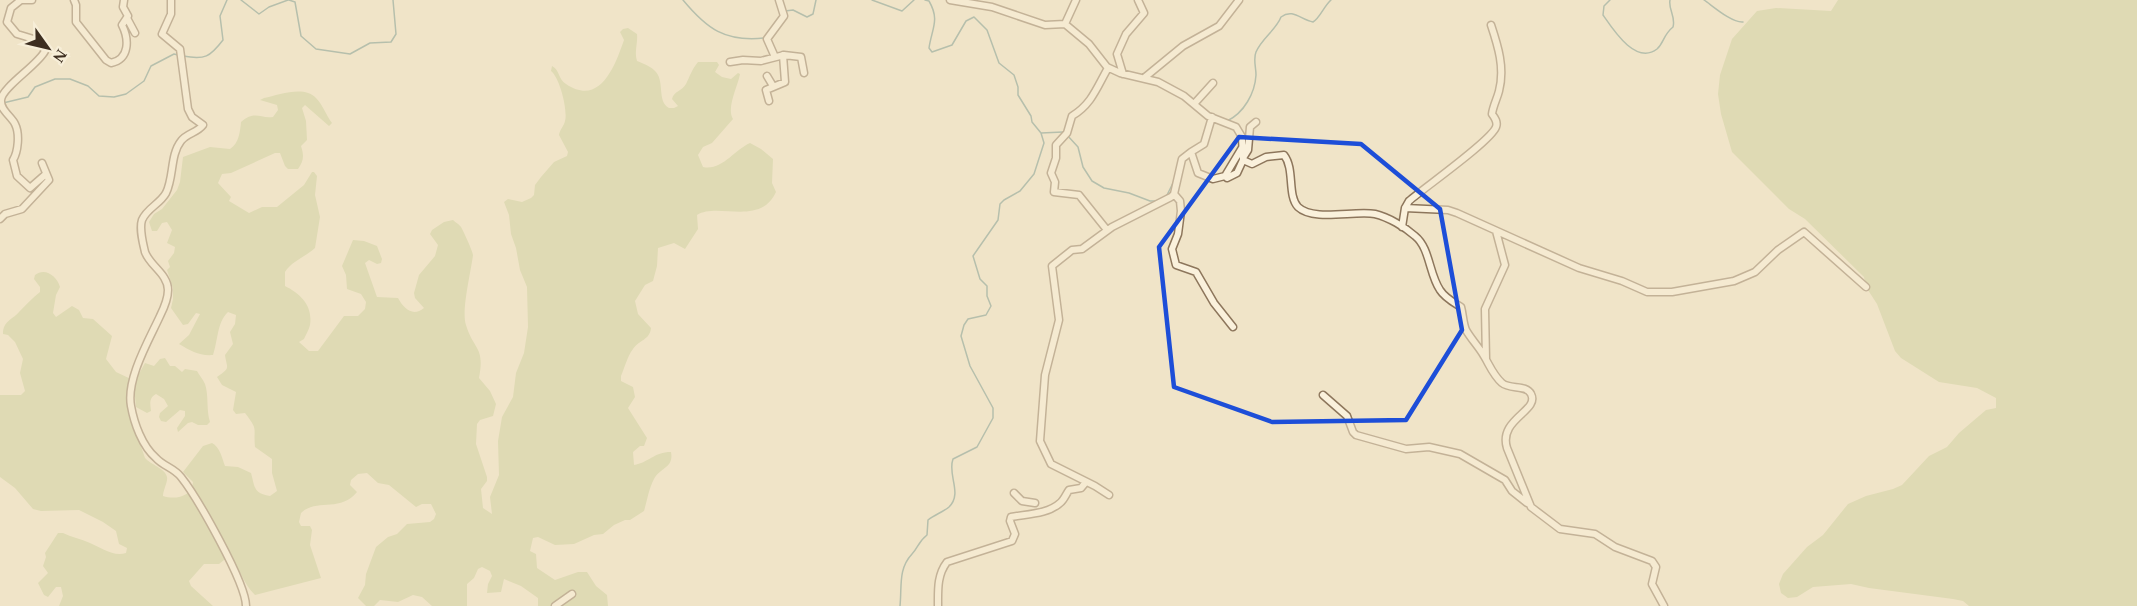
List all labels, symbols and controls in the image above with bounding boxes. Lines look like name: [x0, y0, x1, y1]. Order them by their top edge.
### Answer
north arrow: [18, 18, 78, 78]
text: N: [49, 47, 70, 66]

